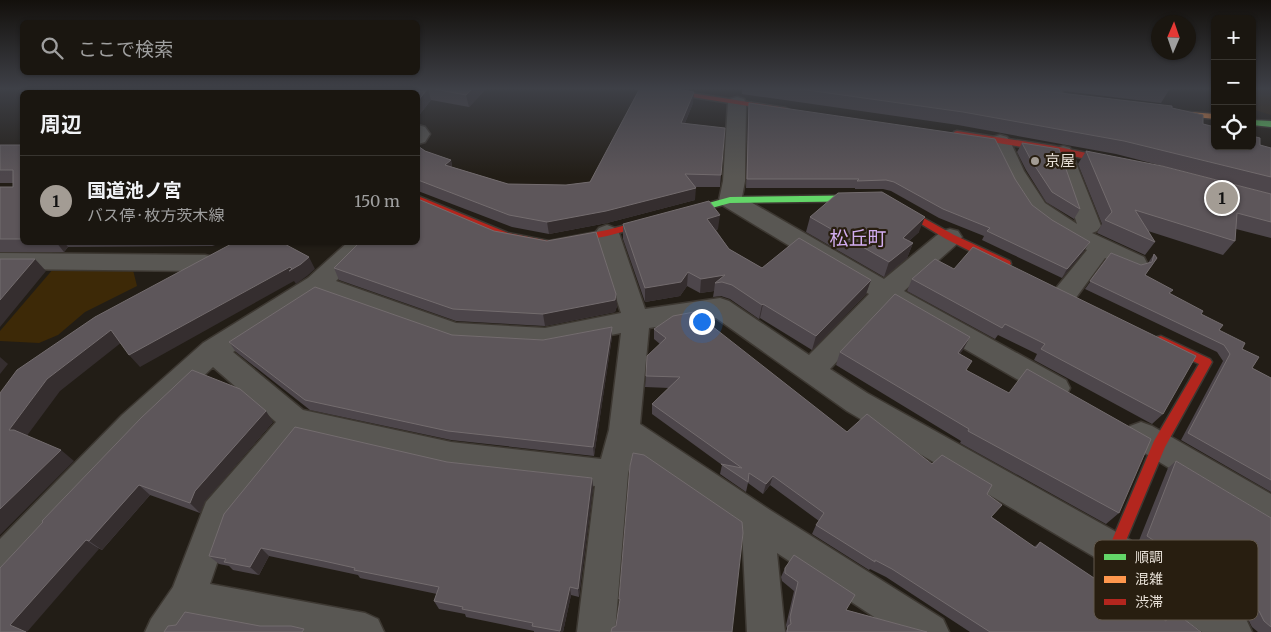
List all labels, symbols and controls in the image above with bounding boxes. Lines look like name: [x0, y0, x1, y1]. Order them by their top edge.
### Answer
north arrow: [1151, 15, 1196, 60]
map controls: [1211, 15, 1256, 150]
button: +: [1211, 15, 1256, 60]
search box: [20, 20, 420, 75]
icon: search: [38, 34, 66, 62]
text: ここで検索: [78, 37, 173, 61]
button: −: [1211, 60, 1256, 105]
button: locate: [1211, 105, 1256, 150]
text: 周辺: [40, 111, 82, 138]
place label: 京屋: [1045, 151, 1075, 170]
marker: 京屋: [1029, 155, 1041, 167]
text: 国道池ノ宮: [87, 178, 182, 202]
pin: 1: [1206, 179, 1238, 217]
text: 1: [52, 191, 60, 211]
text: 150 m: [354, 191, 400, 211]
text: バス停 · 枚方茨木線: [87, 205, 224, 225]
district label: 松丘町: [829, 226, 887, 250]
your location: [689, 309, 715, 335]
legend: [1094, 540, 1258, 620]
text: 順調: [1135, 548, 1163, 566]
text: 混雑: [1135, 570, 1163, 588]
text: 渋滞: [1135, 593, 1163, 611]

